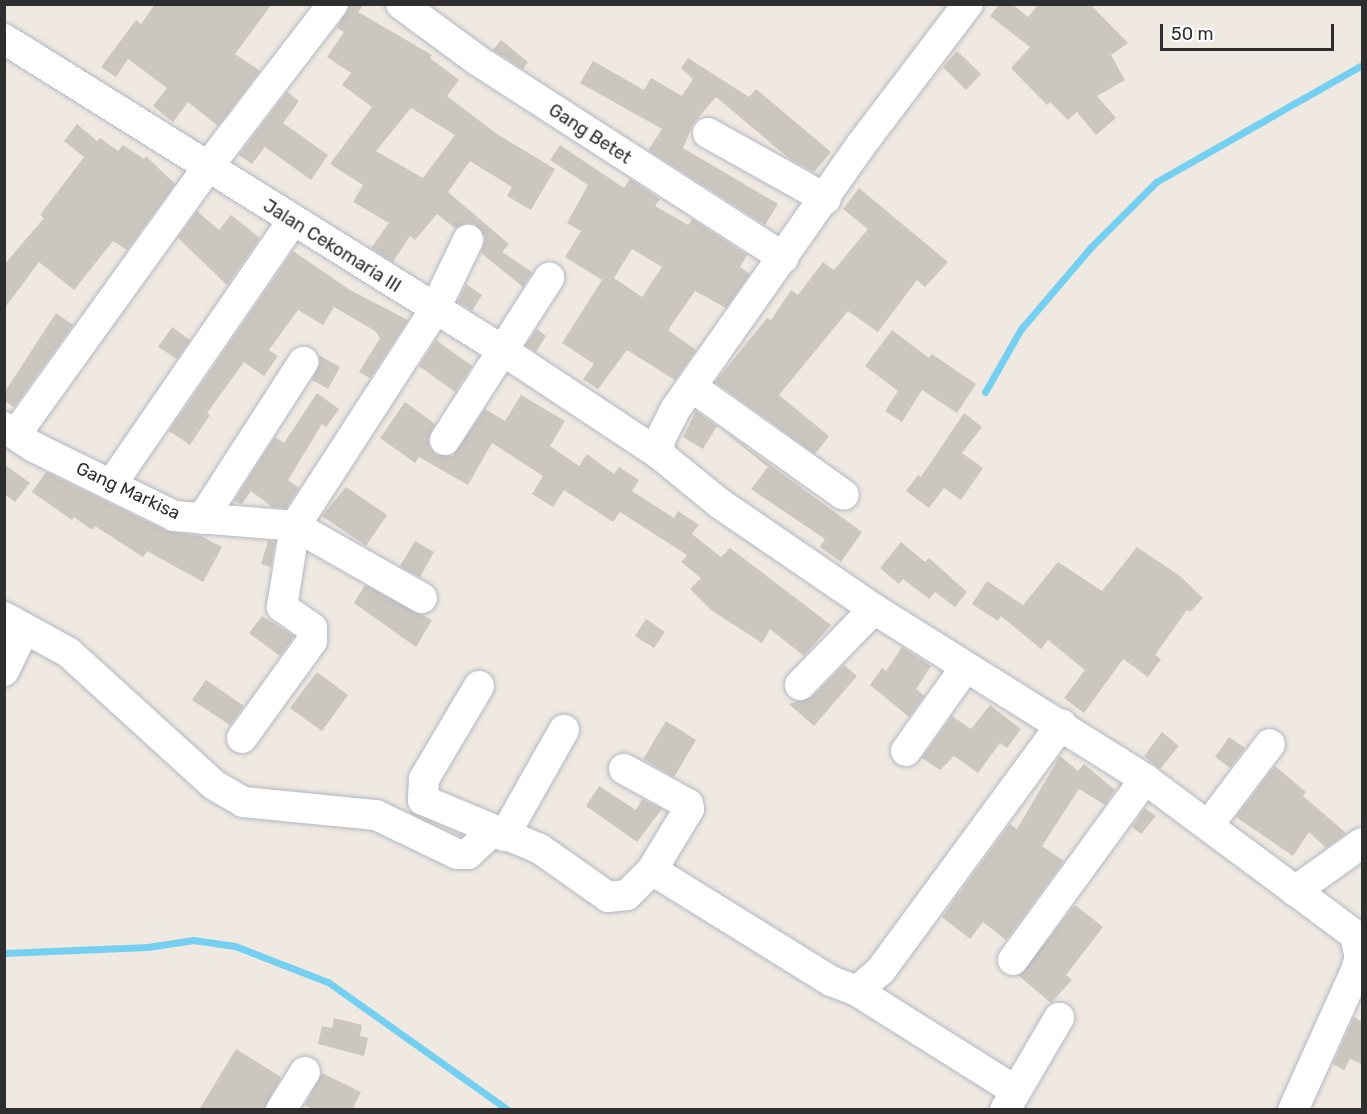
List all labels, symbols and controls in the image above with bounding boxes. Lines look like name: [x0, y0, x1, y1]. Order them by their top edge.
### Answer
scale bar: [1163, 12, 1337, 50]
text: 50 m: [1171, 23, 1214, 45]
street label: Gang Betet: [545, 99, 635, 169]
street label: Jalan Cekomaria III: [259, 195, 405, 297]
street label: Gang Markisa: [73, 458, 183, 524]

